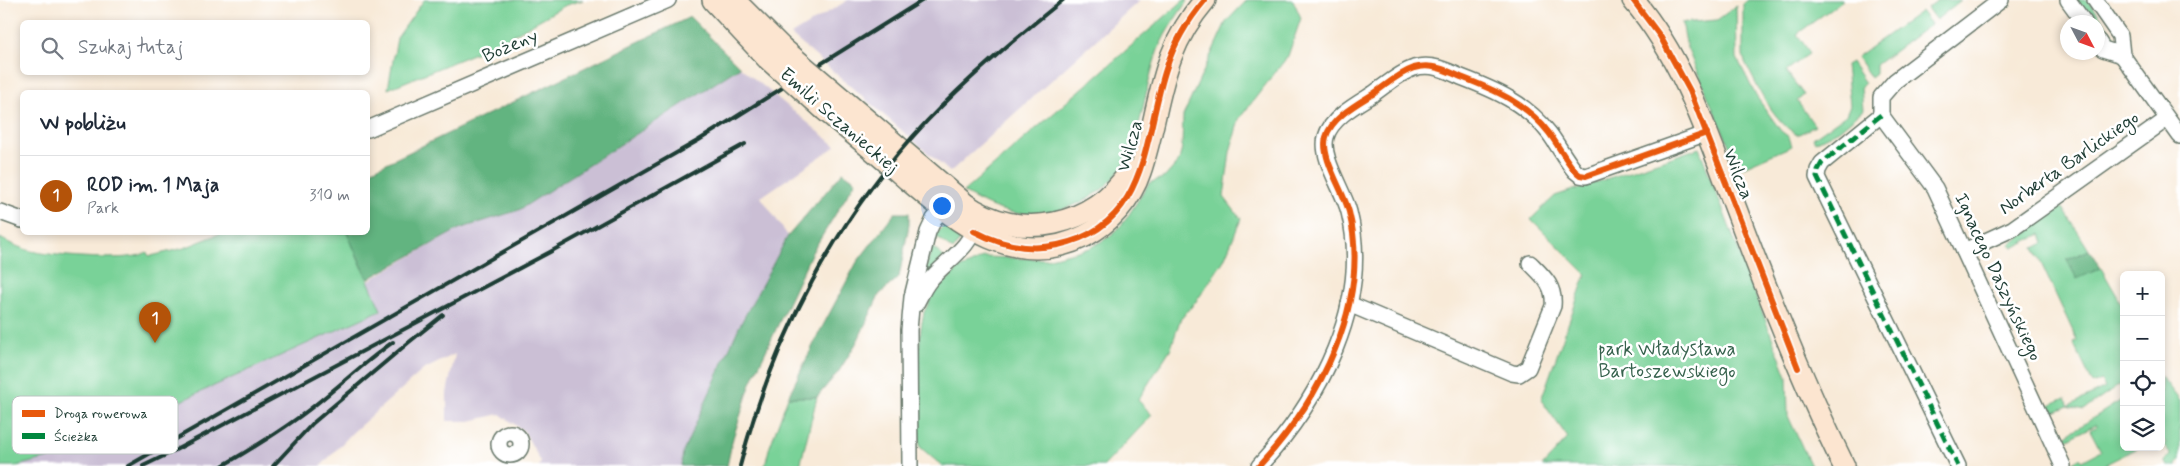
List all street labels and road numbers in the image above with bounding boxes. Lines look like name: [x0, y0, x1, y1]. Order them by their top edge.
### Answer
street label: Bożeny: [478, 23, 542, 69]
street label: Emilii Sczanieckiej: [774, 62, 904, 180]
street label: Norberta Barlickiego: [1994, 105, 2145, 222]
street label: Wilcza: [1111, 117, 1149, 175]
street label: Wilcza: [1717, 145, 1759, 203]
street label: Ignacego Daszyńskiego: [1946, 189, 2048, 366]

